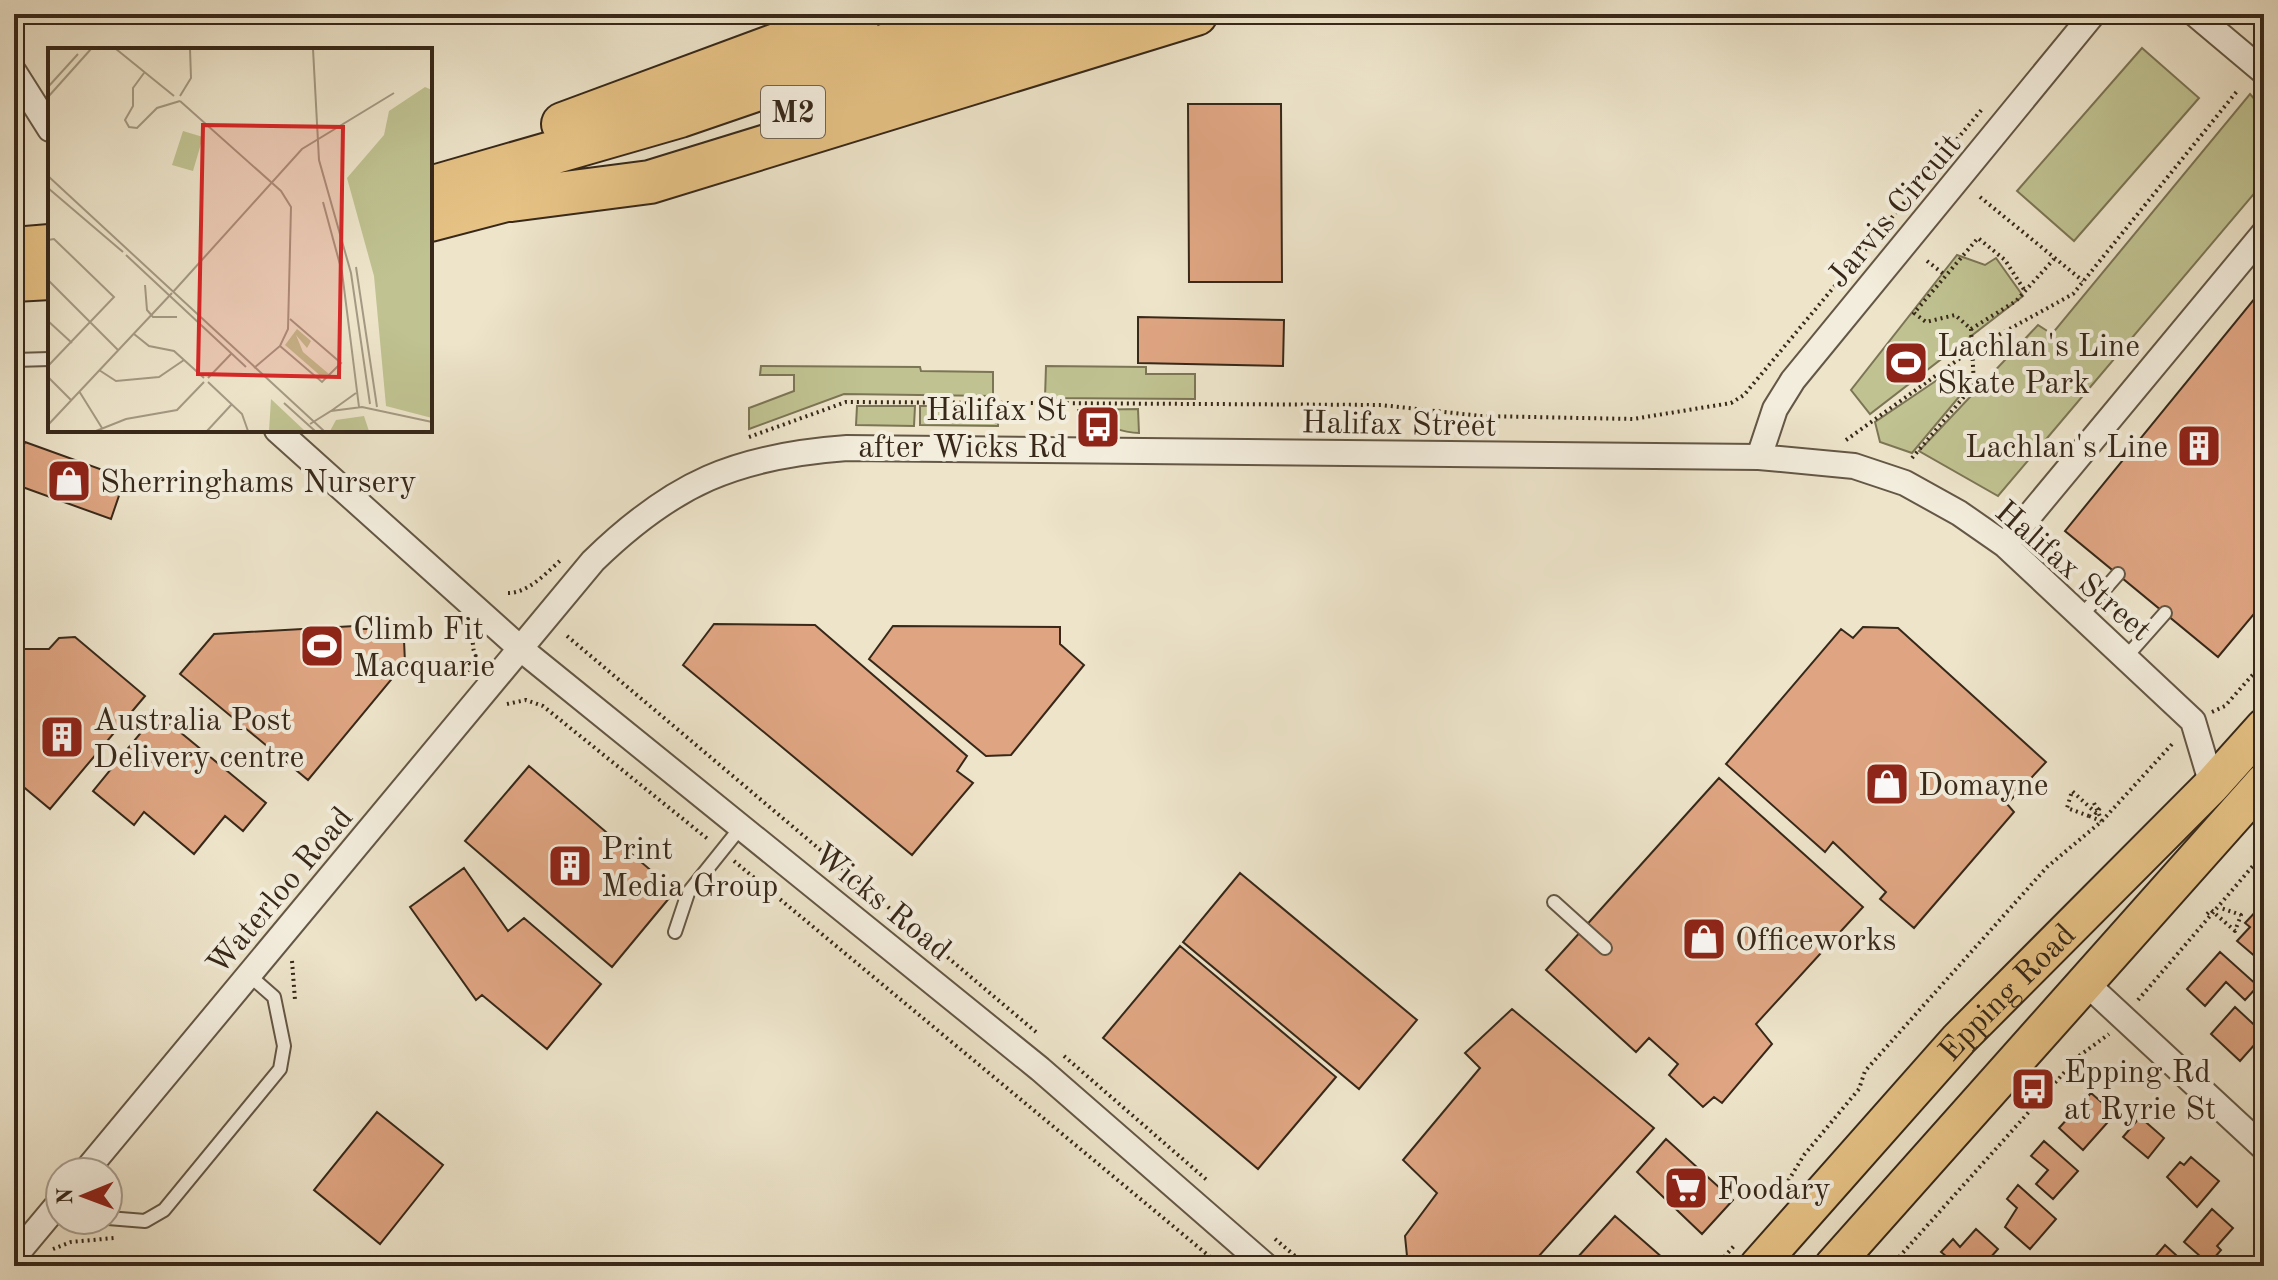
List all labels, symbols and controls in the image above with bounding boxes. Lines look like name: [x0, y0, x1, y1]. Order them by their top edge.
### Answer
inset map: [48, 48, 432, 432]
road number: M2: [761, 86, 825, 138]
street label: Jarvis Circuit: [1822, 129, 1968, 295]
place label: Lachlan's Line Skate Park: [1937, 332, 2140, 401]
sports icon: Lachlan's Line Skate Park: [1882, 339, 1930, 387]
place label: Halifax St after Wicks Rd: [858, 396, 1067, 465]
bus stop icon: Halifax St after Wicks Rd: [1074, 403, 1122, 451]
street label: Halifax Street: [1301, 408, 1497, 444]
building icon: Lachlan's Line: [2175, 422, 2223, 470]
place label: Lachlan's Line: [1965, 433, 2168, 465]
shop icon: Sherringhams Nursery: [45, 457, 93, 505]
place label: Sherringhams Nursery: [100, 468, 416, 500]
street label: Halifax Street: [1988, 496, 2156, 648]
place label: Climb Fit Macquarie: [353, 615, 495, 684]
sports icon: Climb Fit Macquarie: [298, 622, 346, 670]
place label: Australia Post Delivery centre: [93, 706, 304, 775]
building icon: Australia Post Delivery centre: [38, 713, 86, 761]
shop icon: Domayne: [1863, 760, 1911, 808]
place label: Domayne: [1918, 771, 2049, 803]
street label: Waterloo Road: [202, 802, 360, 982]
place label: Print Media Group: [601, 835, 778, 904]
street label: Wicks Road: [806, 839, 956, 968]
building icon: Print Media Group: [546, 842, 594, 890]
shop icon: Officeworks: [1680, 915, 1728, 963]
street label: Epping Road: [1934, 919, 2083, 1068]
place label: Officeworks: [1735, 926, 1896, 958]
place label: Epping Rd at Ryrie St: [2064, 1058, 2216, 1127]
bus stop icon: Epping Rd at Ryrie St: [2009, 1065, 2057, 1113]
north arrow: [44, 1156, 124, 1236]
supermarket icon: Foodary: [1662, 1164, 1710, 1212]
place label: Foodary: [1717, 1175, 1831, 1207]
text: N: [55, 1188, 77, 1205]

